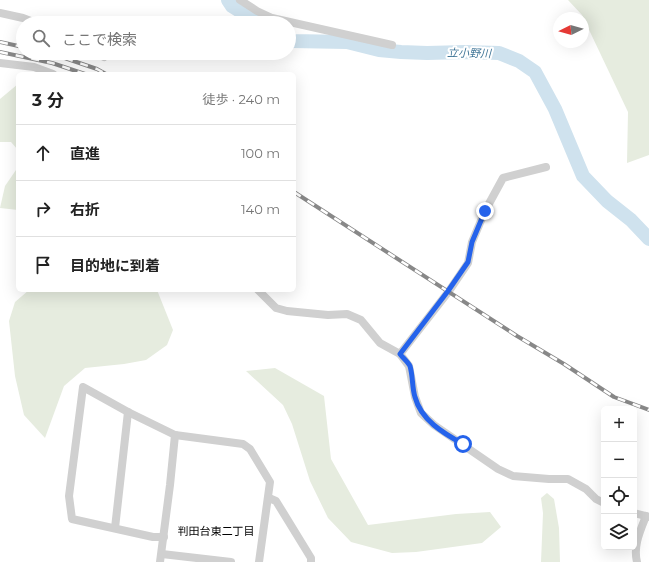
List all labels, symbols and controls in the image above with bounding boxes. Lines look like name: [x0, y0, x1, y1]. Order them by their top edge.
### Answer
north arrow: [553, 12, 589, 48]
search box: [16, 16, 296, 60]
icon: search: [30, 27, 52, 49]
text: ここで検索: [62, 30, 137, 49]
water label: 立小野川: [447, 46, 492, 60]
text: 3 分: [32, 90, 64, 110]
text: 徒歩 · 240 m: [202, 91, 280, 107]
icon: ahead: [32, 142, 54, 164]
text: 直進: [70, 144, 100, 163]
text: 100 m: [241, 145, 280, 161]
icon: right: [32, 198, 54, 220]
text: 右折: [70, 200, 100, 219]
text: 140 m: [241, 201, 280, 217]
route end: [476, 202, 494, 220]
icon: arrive: [32, 254, 54, 276]
text: 目的地に到着: [70, 256, 160, 275]
map controls: [601, 406, 637, 550]
button: +: [601, 406, 637, 442]
route start: [454, 435, 472, 453]
button: −: [601, 442, 637, 478]
button: locate: [601, 478, 637, 514]
button: layers: [601, 514, 637, 550]
district label: 判田台東二丁目: [178, 524, 255, 538]

